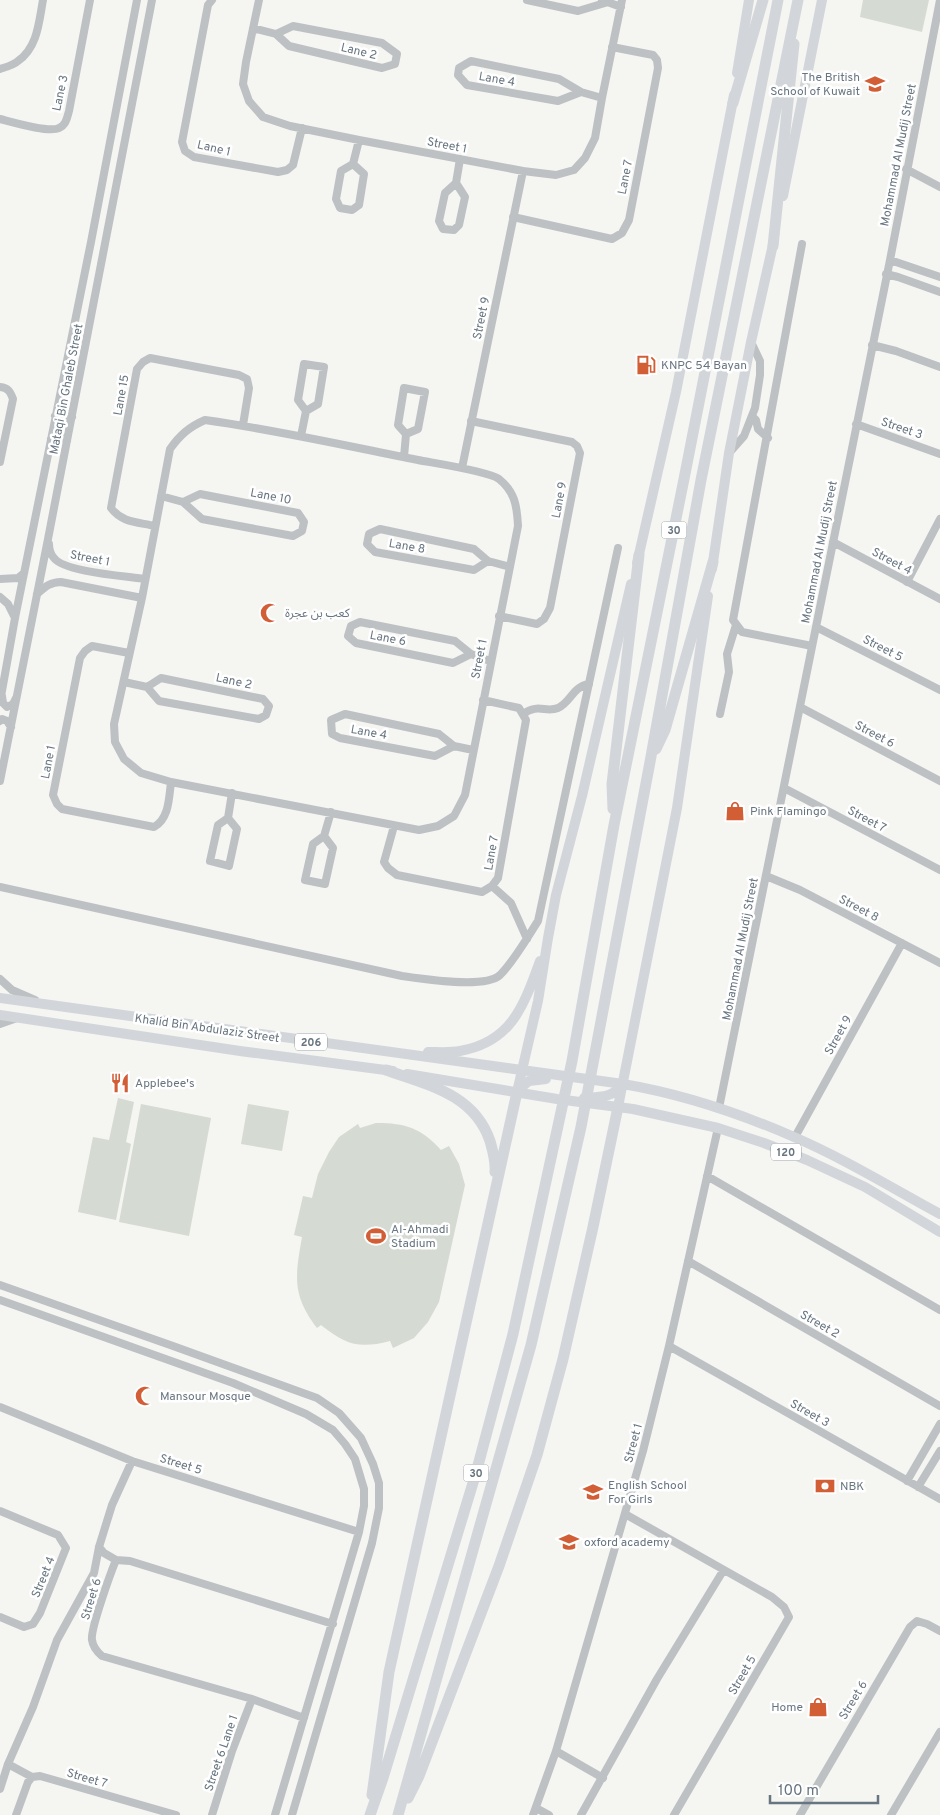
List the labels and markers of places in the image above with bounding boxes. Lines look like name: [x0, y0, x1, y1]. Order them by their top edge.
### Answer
place label: The British School of Kuwait: [770, 70, 860, 100]
school or university icon: The British School of Kuwait: [864, 73, 886, 95]
fuel station icon: KNPC 54 Bayan: [635, 354, 657, 376]
place label: KNPC 54 Bayan: [661, 358, 747, 374]
mosque icon: كعب بن عجرة: [259, 602, 281, 624]
place label: كعب بن عجرة: [285, 606, 351, 622]
shop icon: Pink Flamingo: [724, 800, 746, 822]
place label: Pink Flamingo: [750, 804, 827, 820]
restaurant icon: Applebee's: [109, 1072, 131, 1094]
place label: Applebee's: [135, 1076, 195, 1092]
place label: Al-Ahmadi Stadium: [391, 1222, 448, 1252]
sports icon: Al-Ahmadi Stadium: [365, 1225, 387, 1247]
mosque icon: Mansour Mosque: [134, 1385, 156, 1407]
place label: Mansour Mosque: [160, 1389, 251, 1405]
bank icon: NBK: [814, 1475, 836, 1497]
place label: English School For Girls: [608, 1478, 687, 1508]
place label: NBK: [840, 1479, 864, 1495]
school or university icon: English School For Girls: [582, 1481, 604, 1503]
school or university icon: oxford academy: [558, 1531, 580, 1553]
place label: oxford academy: [584, 1535, 670, 1551]
shop icon: Home: [807, 1696, 829, 1718]
place label: Home: [771, 1700, 803, 1716]

